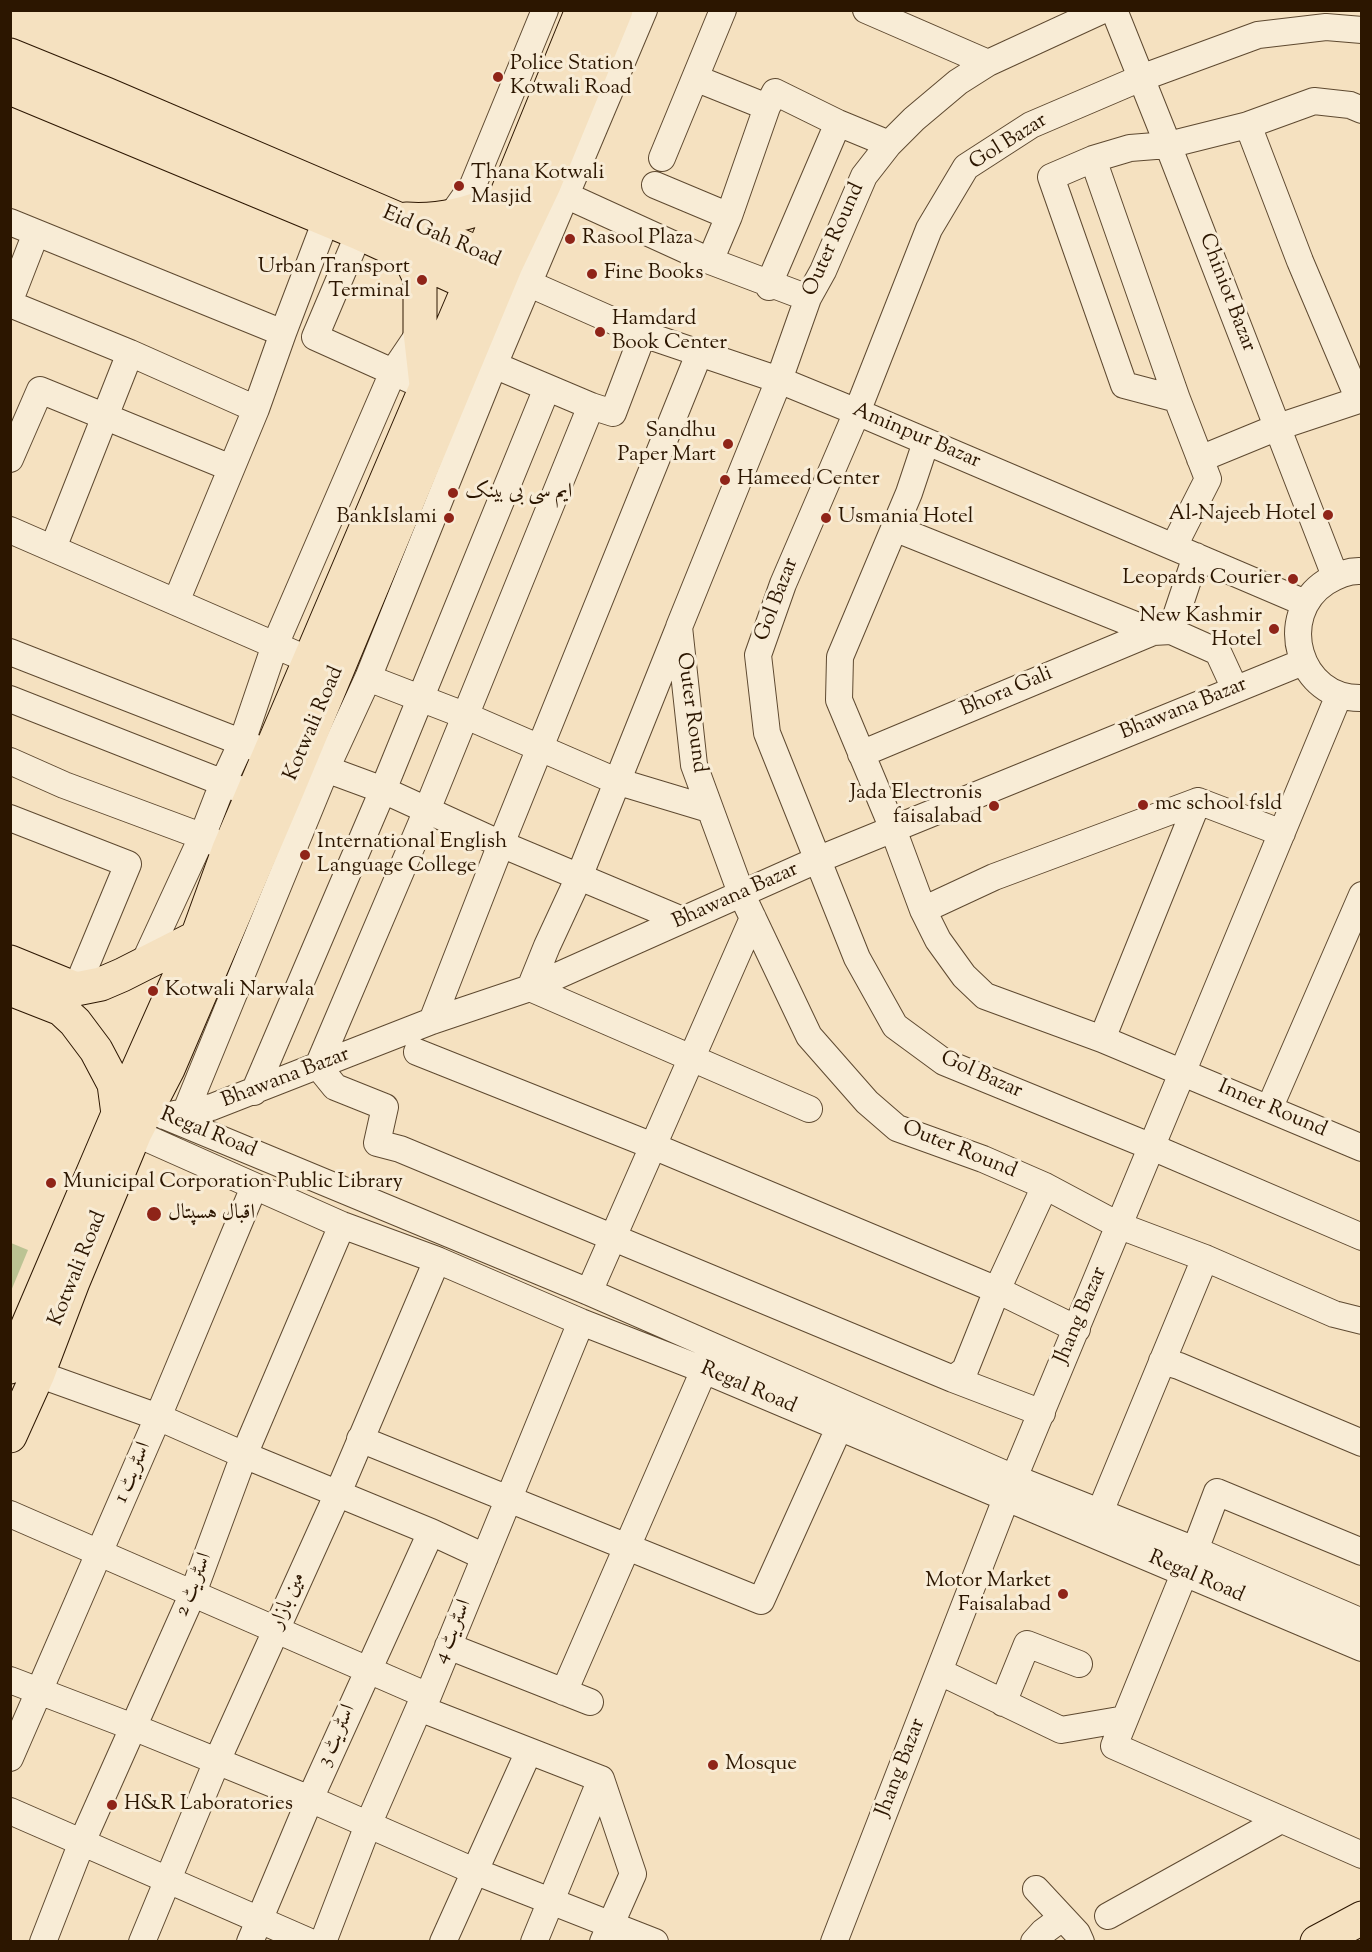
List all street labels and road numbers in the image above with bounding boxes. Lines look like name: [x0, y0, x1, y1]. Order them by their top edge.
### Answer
street label: Gol Bazar: [965, 109, 1053, 177]
street label: Outer Round: [799, 179, 871, 301]
street label: Eid Gah Road: [378, 202, 504, 274]
street label: Chiniot Bazar: [1192, 230, 1260, 356]
street label: Aminpur Bazar: [848, 399, 984, 475]
street label: Gol Bazar: [751, 555, 805, 645]
street label: Outer Round: [669, 651, 711, 775]
street label: Bhora Gali: [957, 662, 1057, 724]
street label: Kotwali Road: [280, 663, 350, 785]
street label: Bhawana Bazar: [1117, 673, 1251, 747]
street label: Bhawana Bazar: [669, 858, 803, 936]
street label: Bhawana Bazar: [219, 1043, 353, 1115]
street label: Gol Bazar: [936, 1047, 1026, 1105]
street label: Inner Round: [1214, 1076, 1330, 1144]
street label: Regal Road: [156, 1103, 260, 1165]
street label: Outer Round: [898, 1117, 1020, 1185]
street label: Kotwali Road: [45, 1208, 113, 1330]
street label: Jhang Bazar: [1050, 1264, 1114, 1368]
street label: Regal Road: [696, 1358, 800, 1420]
street label: اسٹریٹ 1: [110, 1439, 158, 1507]
street label: Regal Road: [1144, 1547, 1248, 1609]
street label: اسٹریٹ 2: [171, 1549, 219, 1621]
street label: مین بازار: [266, 1569, 312, 1633]
street label: اسٹریٹ 4: [429, 1596, 479, 1668]
street label: اسٹریٹ 3: [313, 1701, 363, 1771]
street label: Jhang Bazar: [872, 1715, 932, 1821]

